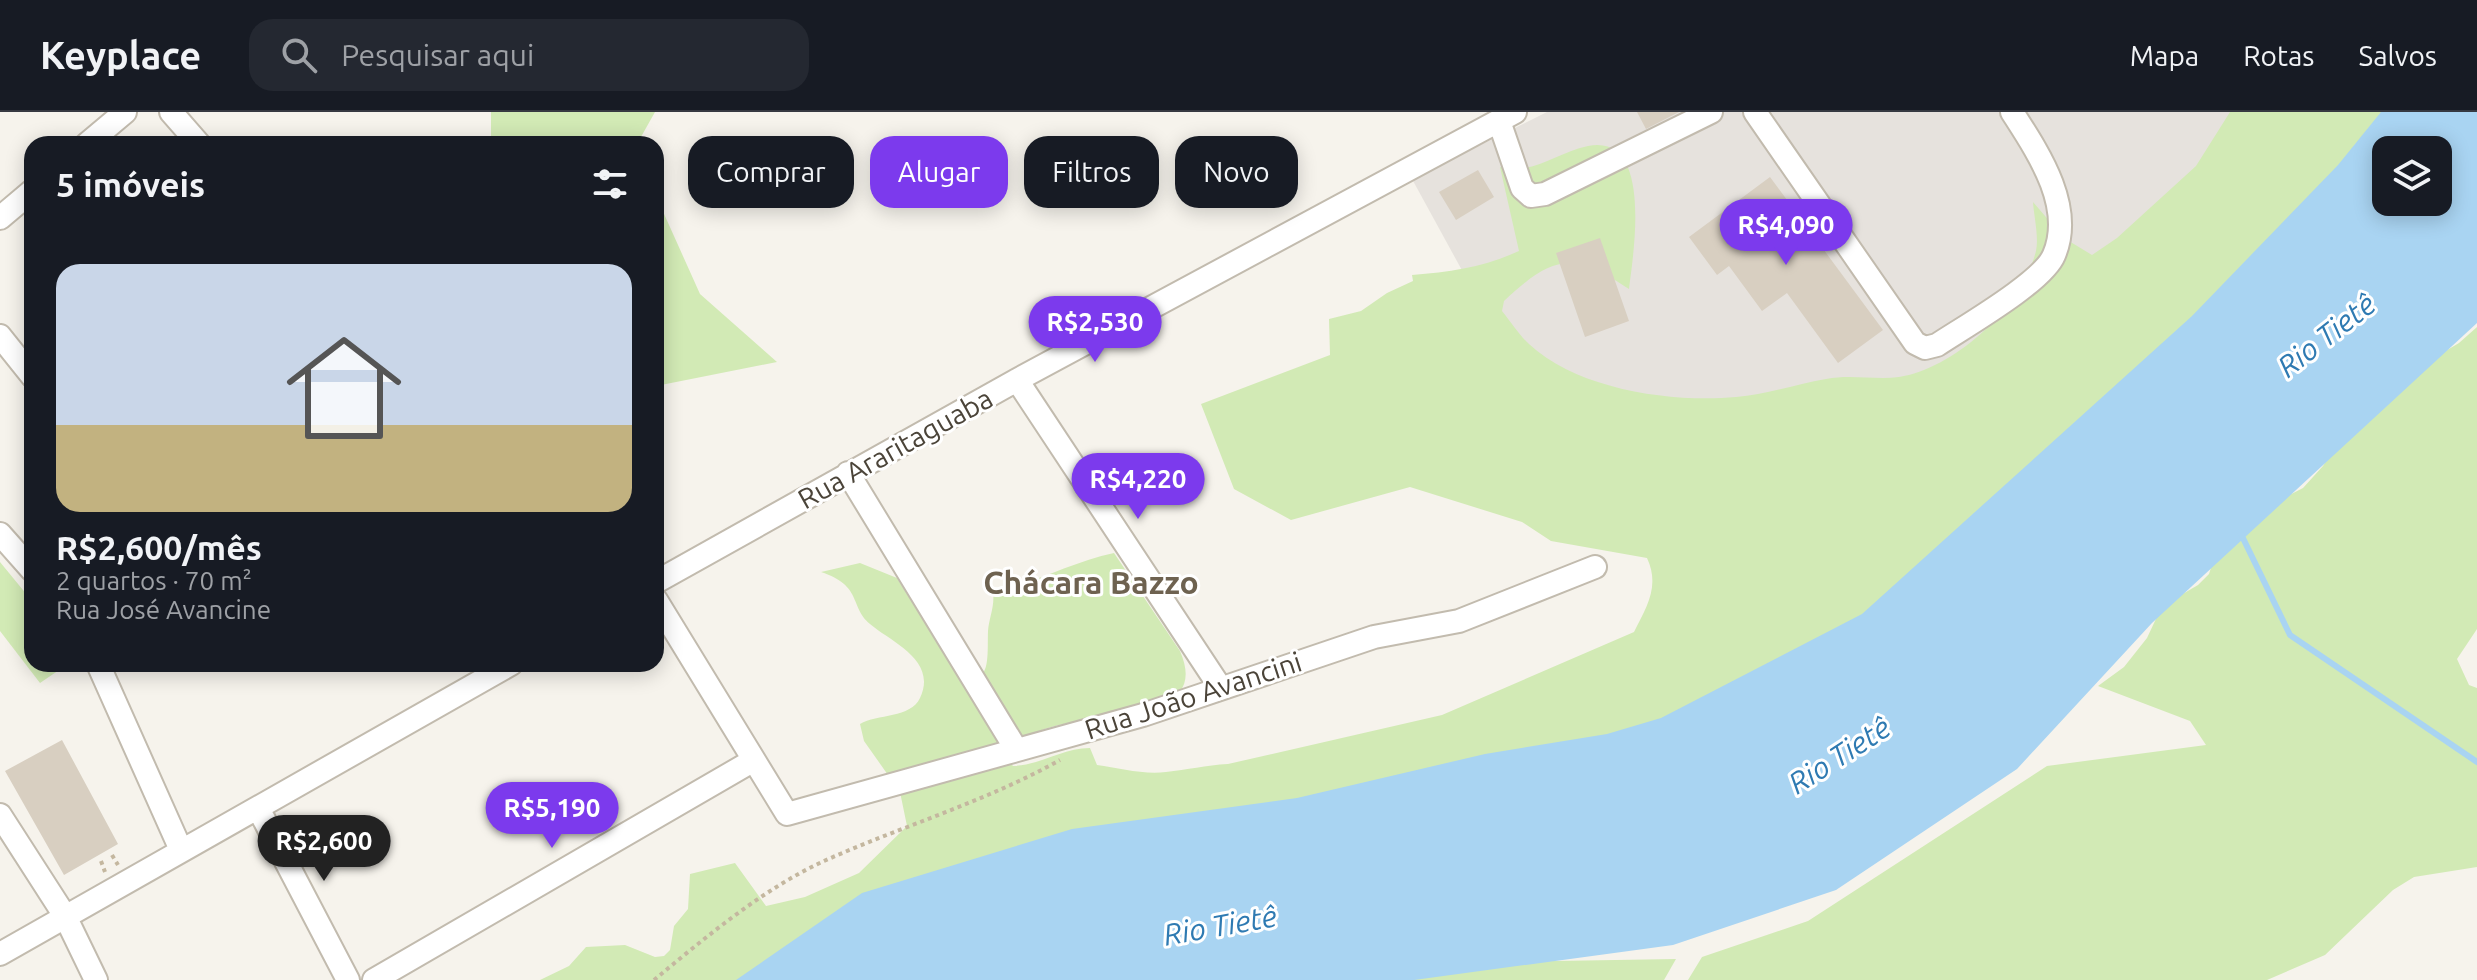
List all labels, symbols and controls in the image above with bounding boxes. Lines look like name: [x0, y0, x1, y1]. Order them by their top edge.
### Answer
search box: [249, 19, 809, 91]
icon: search: [277, 33, 321, 77]
text: Keyplace: [40, 34, 201, 76]
text: Pesquisar aqui: [341, 38, 534, 72]
text: Mapa: [2130, 40, 2199, 71]
text: Rotas: [2243, 40, 2314, 71]
text: Salvos: [2358, 40, 2437, 71]
chip: Comprar: [688, 136, 854, 208]
chip: Alugar: [870, 136, 1008, 208]
chip: Filtros: [1024, 136, 1159, 208]
chip: Novo: [1175, 136, 1298, 208]
map controls: [2372, 136, 2452, 216]
button: layers: [2372, 136, 2452, 216]
icon: filters: [588, 162, 632, 206]
text: 5 imóveis: [56, 165, 205, 203]
pin: R$4,090: [1712, 199, 1860, 267]
text: R$4,090: [1738, 210, 1834, 239]
water label: Rio Tietê: [2270, 286, 2382, 384]
pin: R$2,530: [1021, 296, 1169, 364]
text: R$2,530: [1047, 307, 1143, 336]
icon: home: [272, 316, 416, 460]
street label: Rua Araritaguaba: [792, 382, 998, 514]
pin: R$4,220: [1064, 453, 1212, 521]
text: R$4,220: [1090, 464, 1186, 493]
text: R$2,600/mês: [56, 528, 262, 566]
district label: Chácara Bazzo: [983, 564, 1199, 600]
text: 2 quartos · 70 m²: [56, 566, 252, 595]
text: Rua José Avancine: [56, 595, 271, 624]
street label: Rua João Avancini: [1081, 645, 1305, 745]
water label: Rio Tietê: [1782, 710, 1896, 800]
pin: R$5,190: [478, 782, 626, 850]
text: R$5,190: [504, 793, 600, 822]
pin: R$2,600: [250, 815, 398, 883]
text: R$2,600: [276, 826, 372, 855]
water label: Rio Tietê: [1161, 898, 1279, 952]

